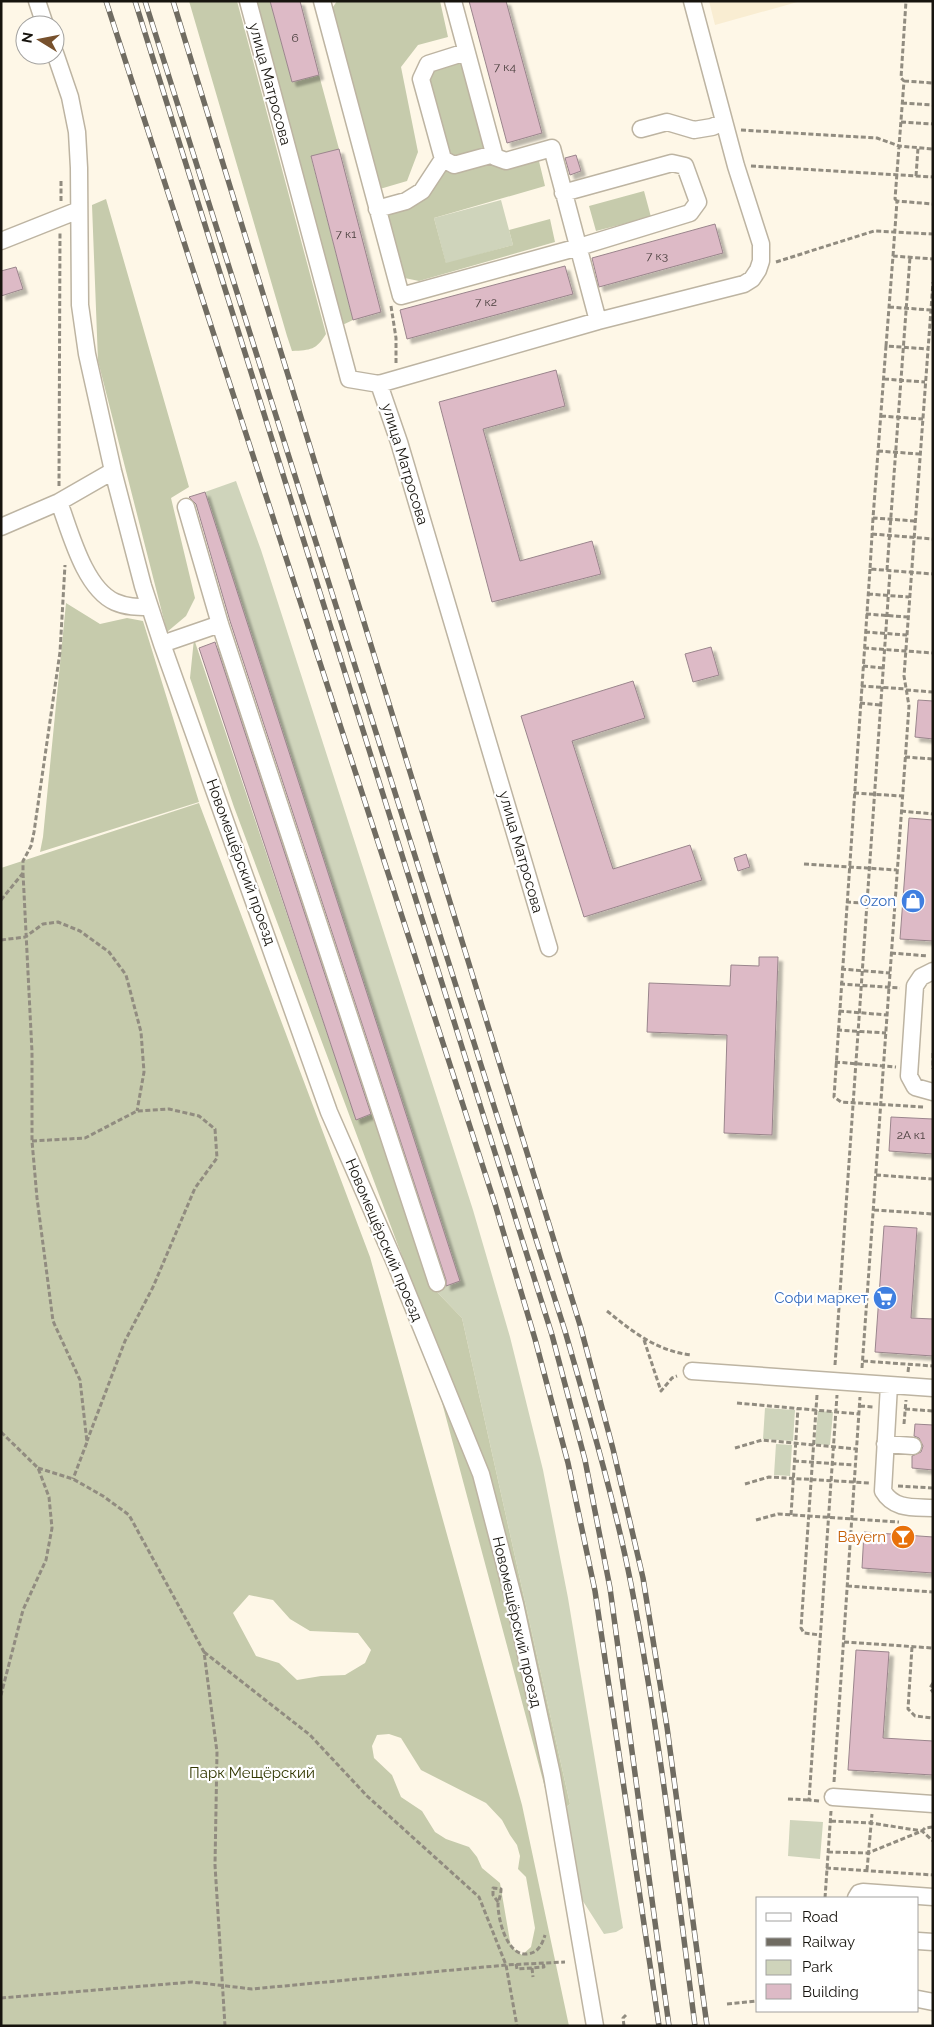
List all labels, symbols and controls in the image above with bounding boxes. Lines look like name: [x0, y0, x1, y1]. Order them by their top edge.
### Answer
north arrow: [15, 15, 65, 65]
street label: улица Матросова: [245, 21, 295, 147]
text: N: [18, 31, 36, 44]
house number: 6: [291, 31, 299, 45]
house number: 7 к4: [494, 60, 517, 74]
house number: 7 к1: [336, 227, 356, 241]
house number: 7 к3: [646, 249, 668, 263]
house number: 7 к2: [475, 295, 497, 309]
street label: улица Матросова: [378, 401, 432, 527]
street label: Новомещёрский проезд: [203, 777, 280, 948]
street label: улица Матросова: [495, 789, 547, 915]
shop icon: Ozon: [900, 888, 926, 914]
place label: Ozon: [860, 892, 896, 910]
house number: 2А к1: [897, 1128, 925, 1142]
street label: Новомещёрский проезд: [341, 1156, 427, 1324]
supermarket icon: Софи маркет: [872, 1285, 898, 1311]
place label: Софи маркет: [774, 1289, 868, 1307]
bar icon: Bayern: [890, 1524, 916, 1550]
place label: Bayern: [837, 1528, 886, 1546]
street label: Новомещёрский проезд: [489, 1535, 546, 1710]
park label: Парк Мещёрский: [189, 1764, 315, 1782]
legend: [756, 1897, 919, 2012]
text: Road: [802, 1908, 838, 1926]
text: Railway: [802, 1933, 855, 1951]
text: Park: [802, 1958, 833, 1976]
text: Building: [802, 1983, 859, 2001]

